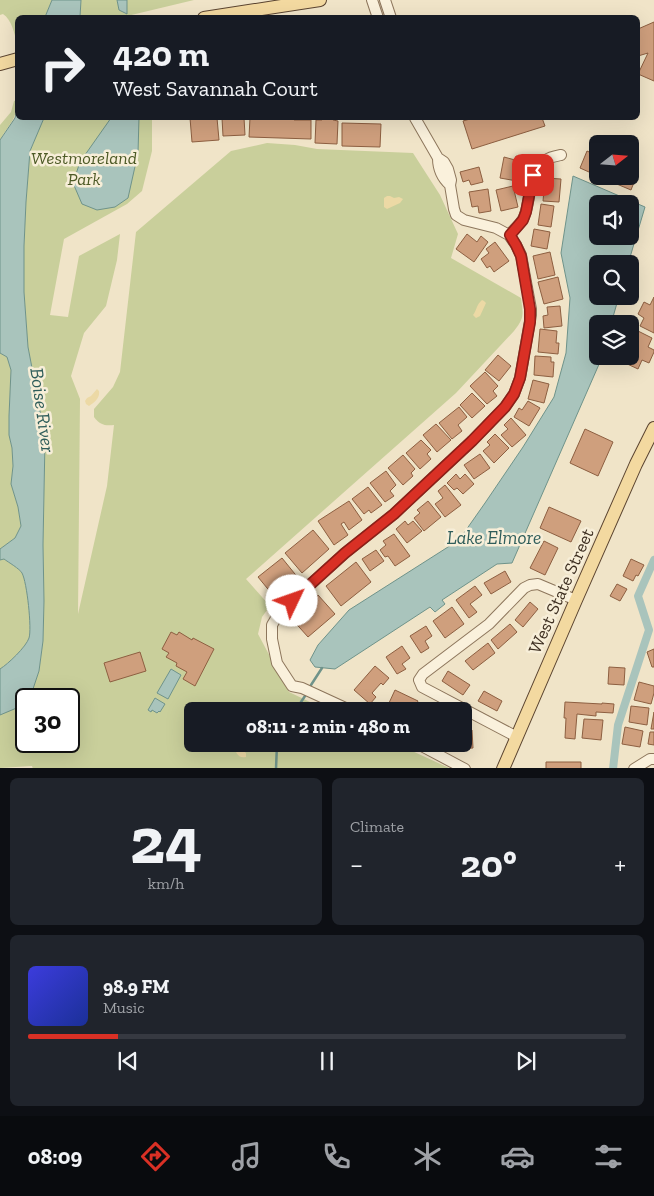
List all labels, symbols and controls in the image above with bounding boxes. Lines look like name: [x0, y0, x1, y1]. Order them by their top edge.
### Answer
text: 420 m: [113, 33, 209, 75]
icon: right: [30, 35, 95, 100]
text: West Savannah Court: [113, 75, 318, 102]
north arrow: [589, 135, 639, 185]
map controls: [589, 135, 639, 365]
park label: Westmoreland Park: [31, 147, 137, 190]
pin: [512, 154, 554, 196]
icon: arrive: [519, 161, 547, 189]
button: sound: [589, 195, 639, 245]
button: search: [589, 255, 639, 305]
button: layers: [589, 315, 639, 365]
water label: Boise River: [25, 366, 60, 454]
street label: West State Street: [524, 525, 599, 657]
water label: Lake Elmore: [447, 526, 541, 549]
position arrow: [265, 574, 317, 626]
speed limit sign: 30: [15, 688, 80, 753]
text: 08:11 · 2 min · 480 m: [246, 715, 410, 738]
text: 24: [130, 802, 202, 880]
text: Climate: [350, 817, 404, 836]
text: 20°: [461, 841, 517, 887]
text: −: [350, 848, 363, 881]
text: +: [614, 848, 626, 881]
text: km/h: [148, 874, 184, 893]
text: 98.9 FM: [103, 975, 169, 998]
text: Music: [103, 998, 145, 1017]
icon: previous: [114, 1047, 142, 1075]
icon: pause: [313, 1047, 341, 1075]
icon: next: [512, 1047, 540, 1075]
icon: directions: [138, 1139, 173, 1174]
icon: music: [229, 1139, 264, 1174]
icon: phone: [319, 1139, 354, 1174]
icon: climate: [410, 1139, 445, 1174]
icon: car: [500, 1139, 535, 1174]
icon: filters: [591, 1139, 626, 1174]
text: 08:09: [28, 1143, 82, 1170]

